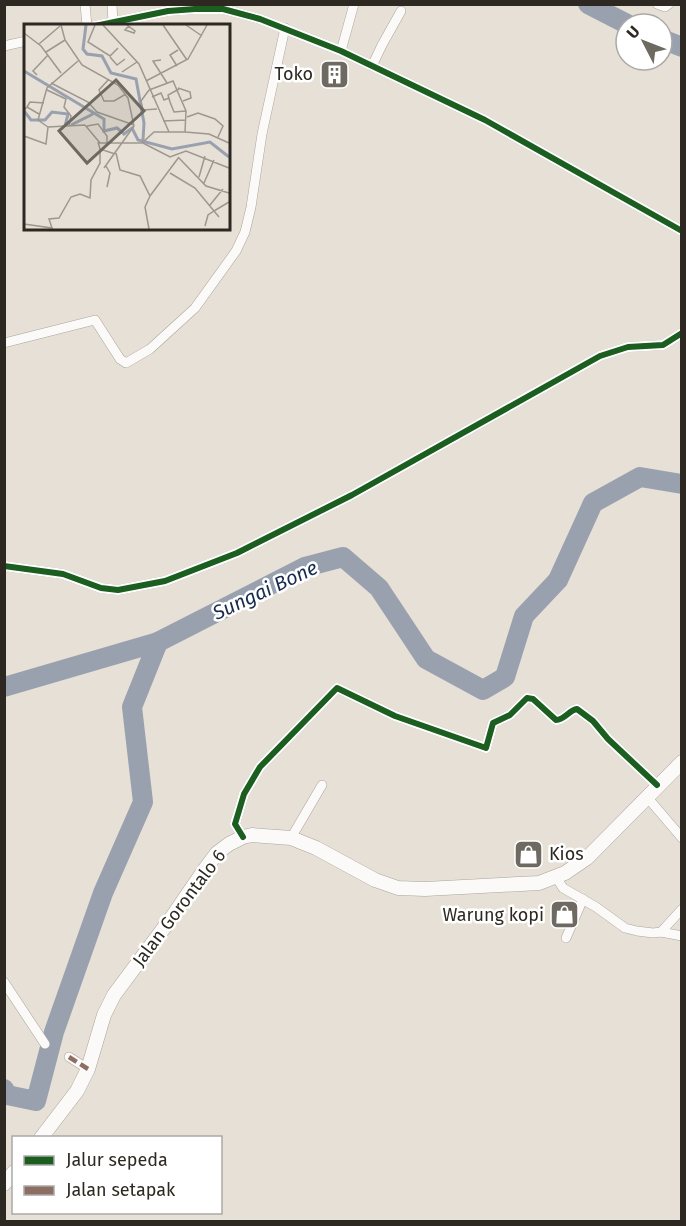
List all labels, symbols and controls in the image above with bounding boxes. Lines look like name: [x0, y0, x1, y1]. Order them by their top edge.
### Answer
north arrow: [614, 12, 674, 72]
text: U: [623, 22, 644, 43]
inset map: [24, 24, 230, 230]
building icon: Toko: [318, 58, 350, 90]
place label: Toko: [275, 63, 313, 85]
water label: Sungai Bone: [208, 555, 321, 625]
shop icon: Kios: [512, 838, 544, 870]
place label: Kios: [549, 843, 584, 865]
street label: Jalan Gorontalo 6: [128, 845, 230, 971]
shop icon: Warung kopi: [549, 899, 581, 931]
place label: Warung kopi: [442, 904, 544, 926]
legend: [12, 1136, 222, 1214]
text: Jalur sepeda: [66, 1149, 168, 1171]
text: Jalan setapak: [66, 1179, 176, 1201]

